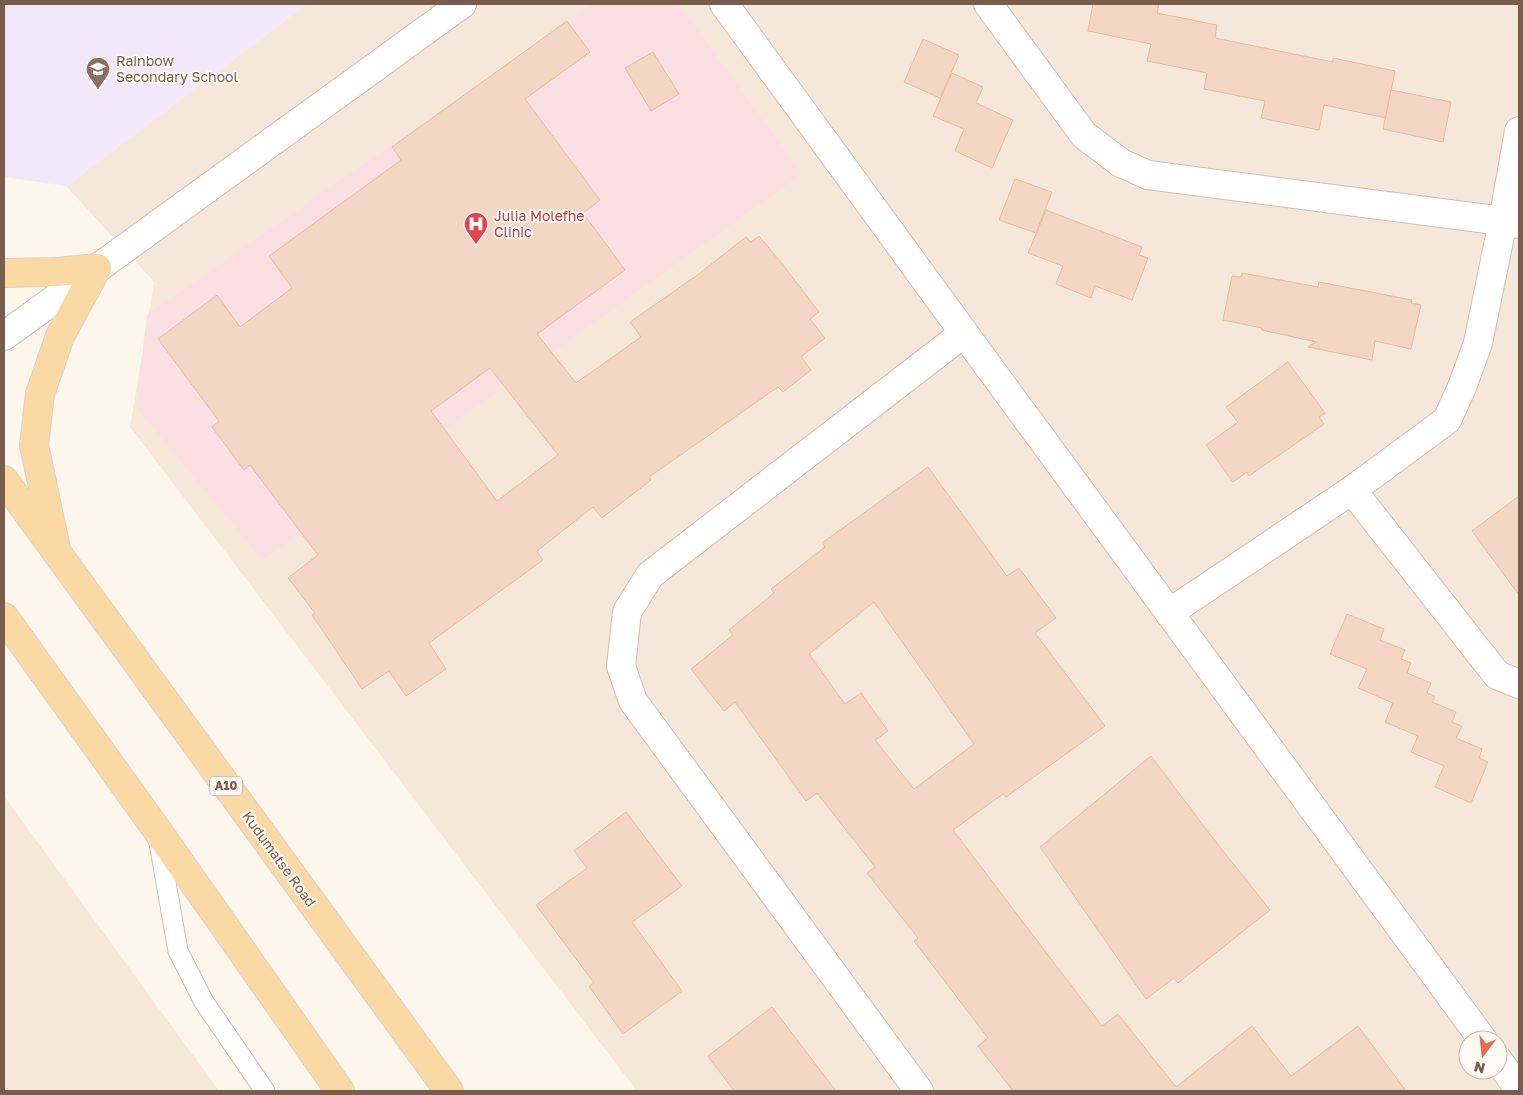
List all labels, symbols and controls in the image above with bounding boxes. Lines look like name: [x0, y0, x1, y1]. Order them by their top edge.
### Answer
place label: Rainbow Secondary School: [116, 52, 238, 85]
school or university icon: Rainbow Secondary School: [85, 56, 111, 90]
place label: Julia Molefhe Clinic: [494, 207, 584, 240]
hospital icon: Julia Molefhe Clinic: [463, 211, 489, 245]
road number: A10: [210, 776, 242, 796]
street label: Kudumatse Road: [239, 808, 320, 910]
north arrow: [1458, 1030, 1508, 1080]
text: N: [1472, 1058, 1487, 1078]

